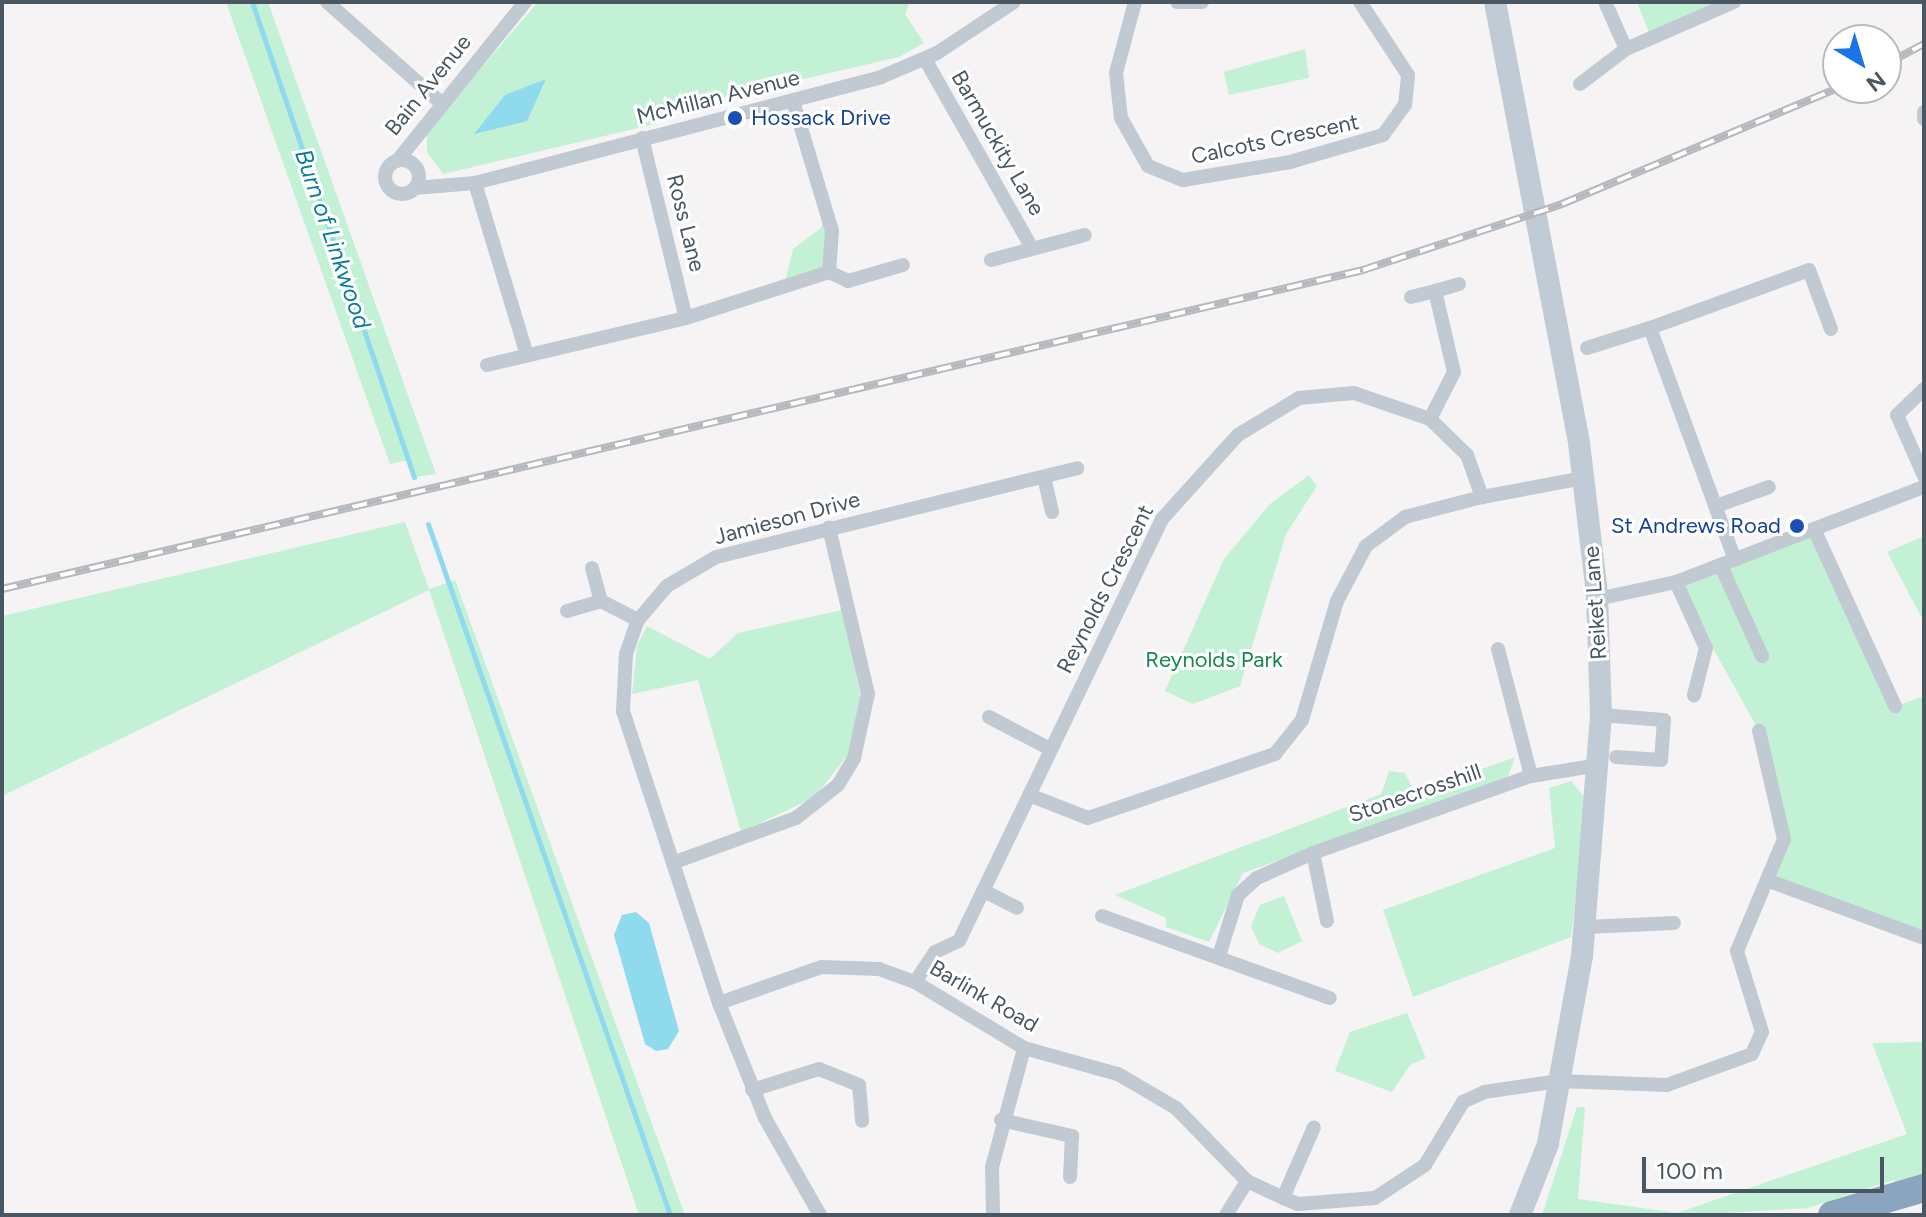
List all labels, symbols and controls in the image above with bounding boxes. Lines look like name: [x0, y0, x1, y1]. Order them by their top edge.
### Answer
north arrow: [1822, 24, 1902, 104]
street label: Bain Avenue: [379, 29, 477, 141]
street label: McMillan Avenue: [634, 64, 802, 130]
street label: Barmuckity Lane: [946, 66, 1050, 220]
text: N: [1861, 66, 1891, 98]
place label: Hossack Drive: [751, 105, 891, 131]
street label: Calcots Crescent: [1189, 108, 1361, 170]
marker: Hossack Drive: [726, 109, 744, 127]
water label: Burn of Linkwood: [289, 145, 377, 333]
street label: Ross Lane: [661, 172, 711, 274]
street label: Jamieson Drive: [711, 486, 863, 550]
street label: Reynolds Crescent: [1051, 500, 1159, 678]
place label: St Andrews Road: [1611, 513, 1781, 539]
marker: St Andrews Road: [1788, 517, 1806, 535]
street label: Reiket Lane: [1578, 545, 1612, 661]
park label: Reynolds Park: [1145, 647, 1283, 673]
street label: Stonecrosshill: [1345, 758, 1485, 828]
street label: Barlink Road: [925, 954, 1043, 1038]
scale bar: [1646, 1141, 1888, 1191]
text: 100 m: [1656, 1156, 1723, 1185]

